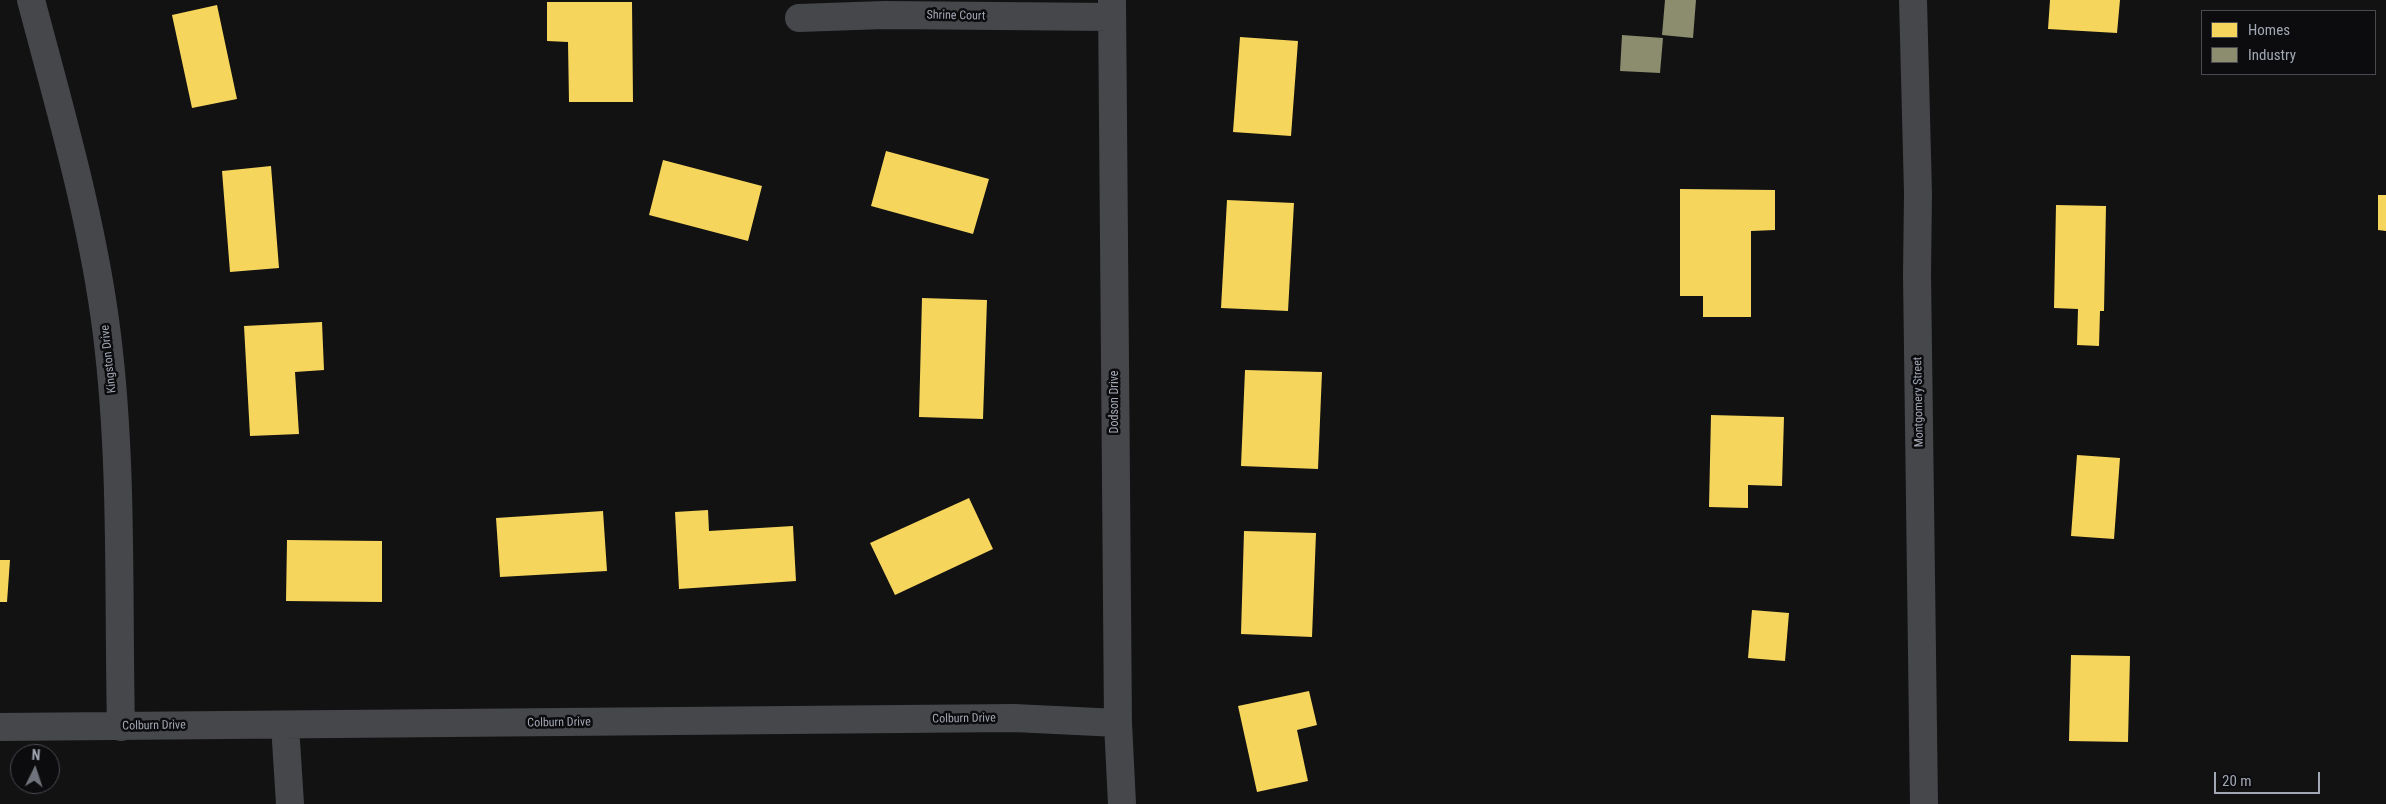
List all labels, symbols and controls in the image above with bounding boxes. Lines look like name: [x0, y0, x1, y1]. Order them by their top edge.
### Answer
street label: Shrine Court: [927, 8, 985, 24]
legend: [2201, 10, 2376, 75]
text: Homes: [2248, 21, 2290, 39]
text: Industry: [2248, 46, 2296, 64]
street label: Kingston Drive: [98, 324, 120, 394]
street label: Montgomery Street: [1911, 357, 1927, 447]
street label: Dodson Drive: [1108, 371, 1122, 433]
street label: Colburn Drive: [932, 711, 996, 727]
street label: Colburn Drive: [527, 715, 591, 731]
street label: Colburn Drive: [122, 718, 186, 734]
north arrow: [10, 744, 60, 794]
text: N: [31, 747, 41, 763]
scale bar: [2216, 762, 2322, 794]
text: 20 m: [2222, 772, 2252, 790]

